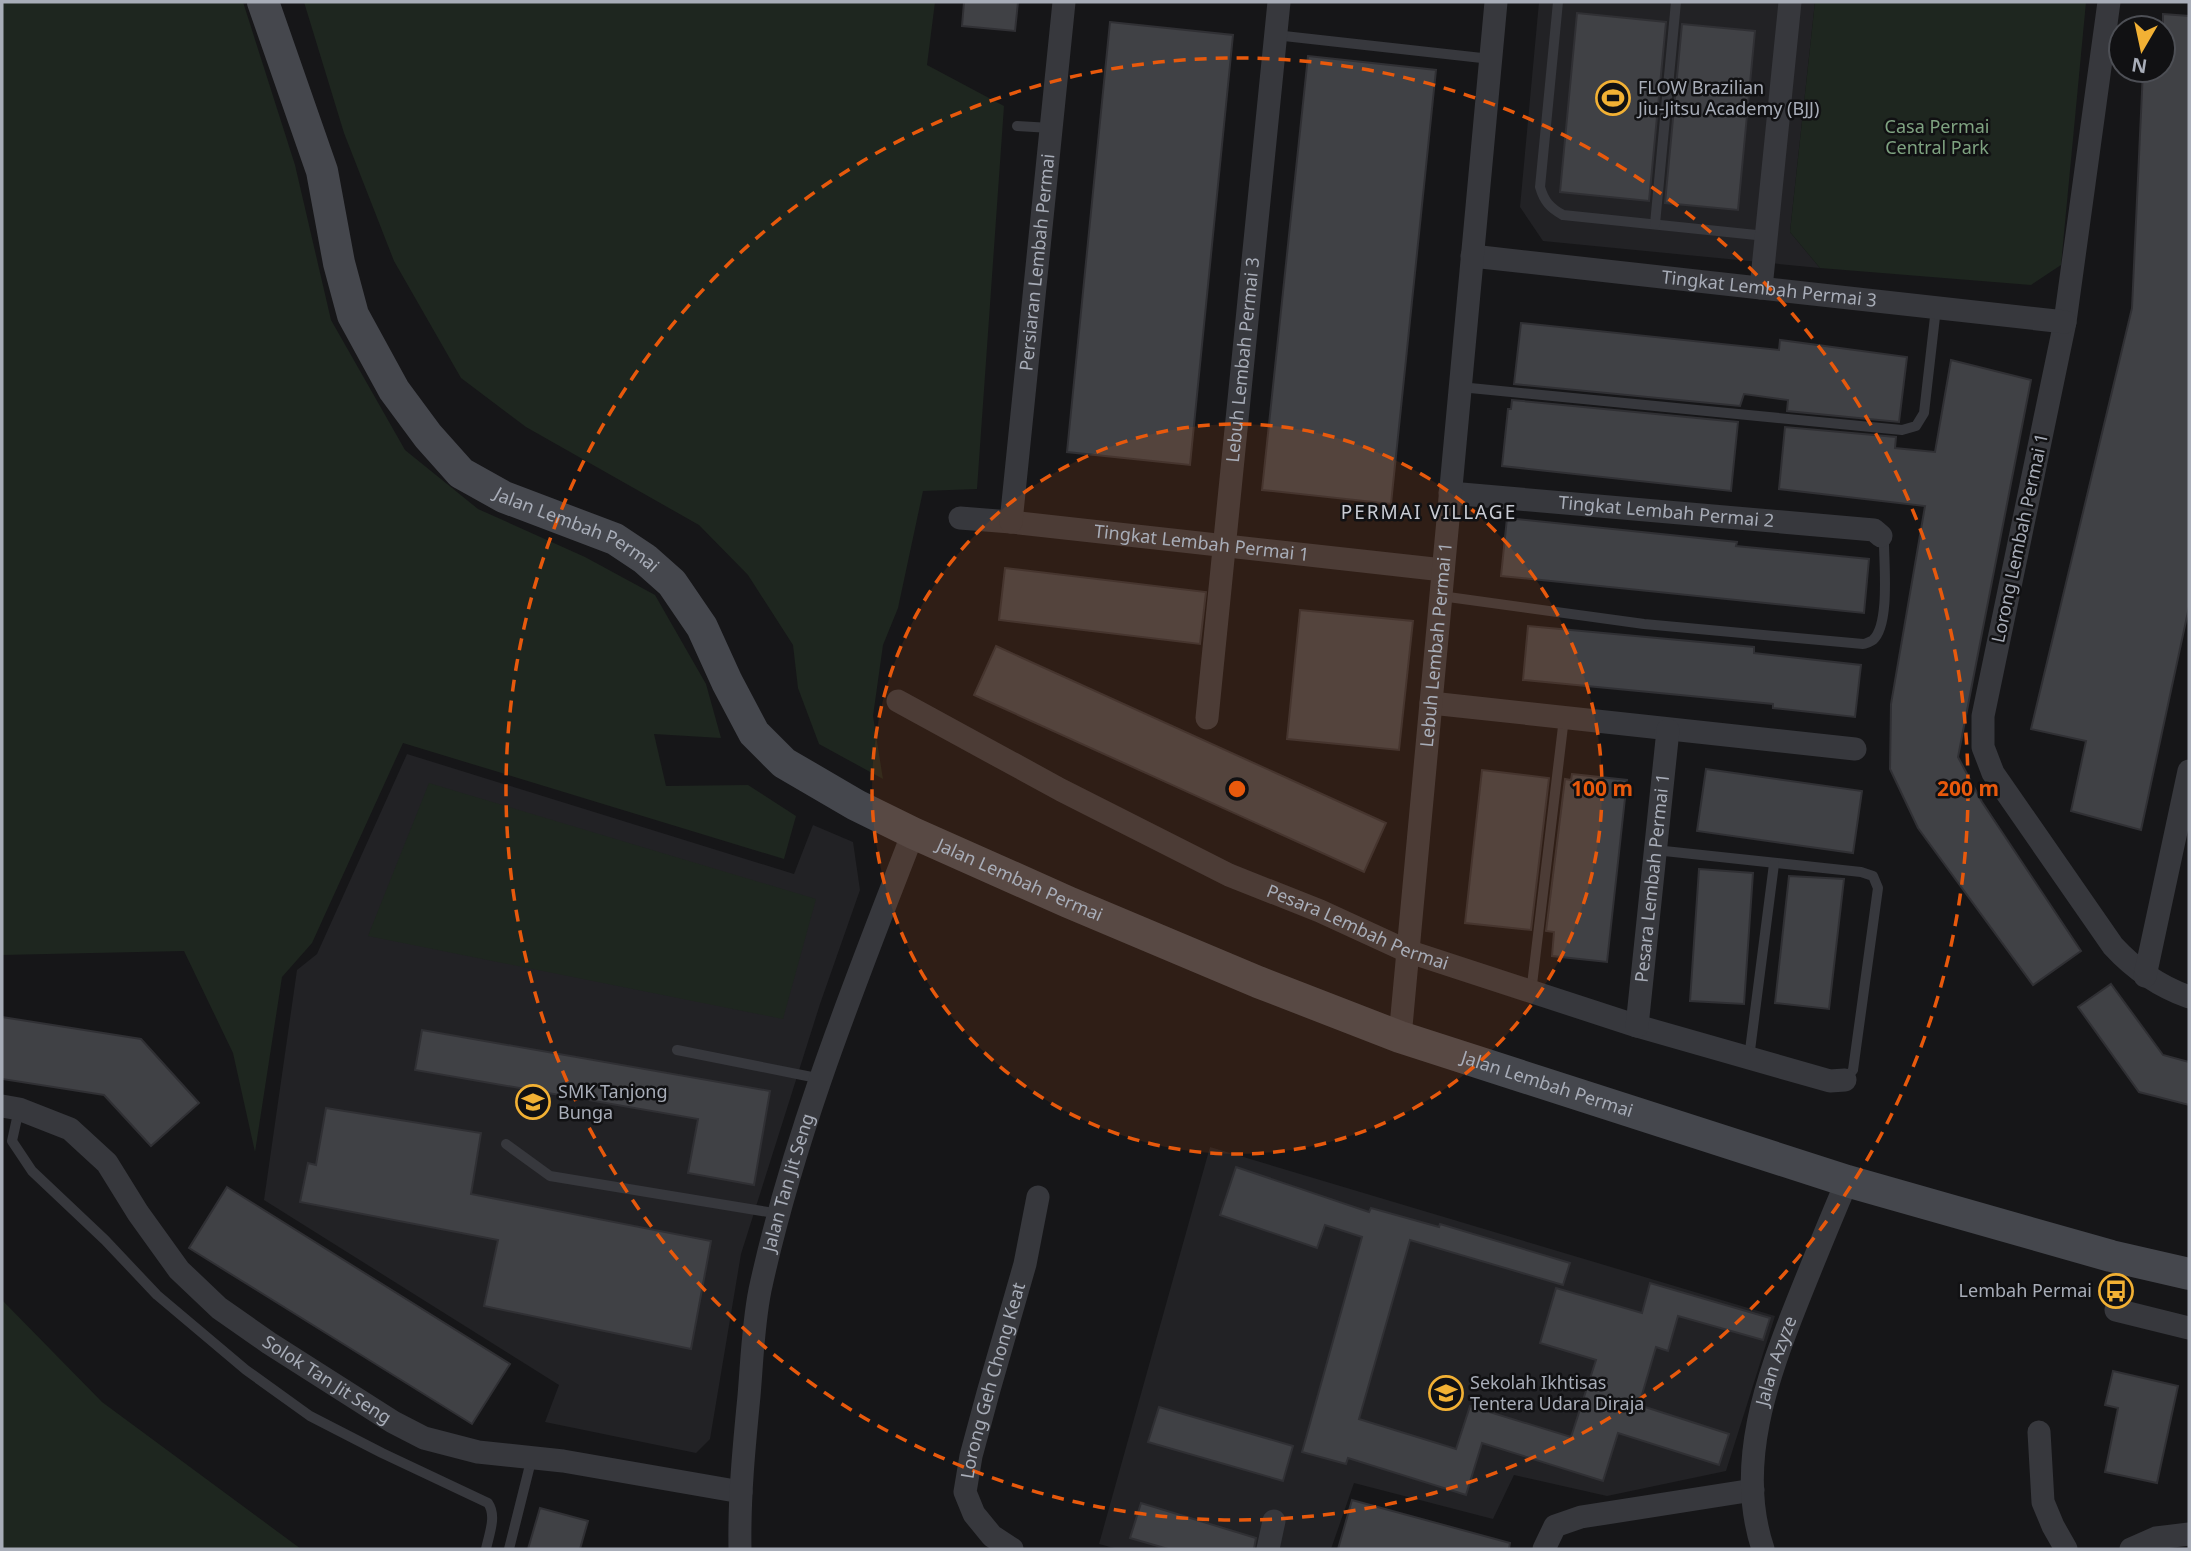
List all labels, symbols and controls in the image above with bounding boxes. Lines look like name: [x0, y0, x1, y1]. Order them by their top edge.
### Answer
north arrow: [2107, 14, 2177, 84]
text: N: [2130, 52, 2149, 80]
place label: FLOW Brazilian Jiu-Jitsu Academy (BJJ): [1636, 75, 1819, 120]
sports icon: FLOW Brazilian Jiu-Jitsu Academy (BJJ): [1594, 79, 1632, 117]
park label: Casa Permai Central Park: [1885, 114, 1989, 159]
street label: Persiaran Lembah Permai: [1013, 152, 1059, 372]
street label: Lebuh Lembah Permai 3: [1220, 256, 1264, 463]
street label: Tingkat Lembah Permai 3: [1660, 264, 1878, 312]
street label: Lorong Lembah Permai 1: [1985, 431, 2053, 645]
street label: Jalan Lembah Permai: [489, 480, 665, 577]
street label: Tingkat Lembah Permai 2: [1557, 490, 1775, 532]
district label: PERMAI VILLAGE: [1341, 499, 1517, 525]
street label: Tingkat Lembah Permai 1: [1093, 518, 1311, 566]
street label: Lebuh Lembah Permai 1: [1414, 541, 1457, 748]
street label: Pesara Lembah Permai 1: [1629, 772, 1674, 983]
text: 100 m: [1571, 774, 1633, 802]
text: 200 m: [1937, 774, 1999, 802]
centre of rings: [1225, 777, 1249, 801]
street label: Jalan Lembah Permai: [931, 831, 1107, 926]
street label: Pesara Lembah Permai: [1263, 878, 1452, 975]
street label: Jalan Lembah Permai: [1456, 1044, 1636, 1122]
place label: SMK Tanjong Bunga: [558, 1079, 668, 1124]
school or university icon: SMK Tanjong Bunga: [514, 1083, 552, 1121]
street label: Jalan Tan Jit Seng: [756, 1110, 819, 1256]
bus stop icon: Lembah Permai: [2097, 1272, 2135, 1310]
place label: Lembah Permai: [1959, 1278, 2092, 1302]
street label: Lorong Geh Chong Keat: [954, 1279, 1030, 1480]
street label: Jalan Azyze: [1749, 1312, 1802, 1410]
street label: Solok Tan Jit Seng: [258, 1329, 396, 1429]
place label: Sekolah Ikhtisas Tentera Udara Diraja: [1470, 1370, 1644, 1415]
school or university icon: Sekolah Ikhtisas Tentera Udara Diraja: [1427, 1374, 1465, 1412]

